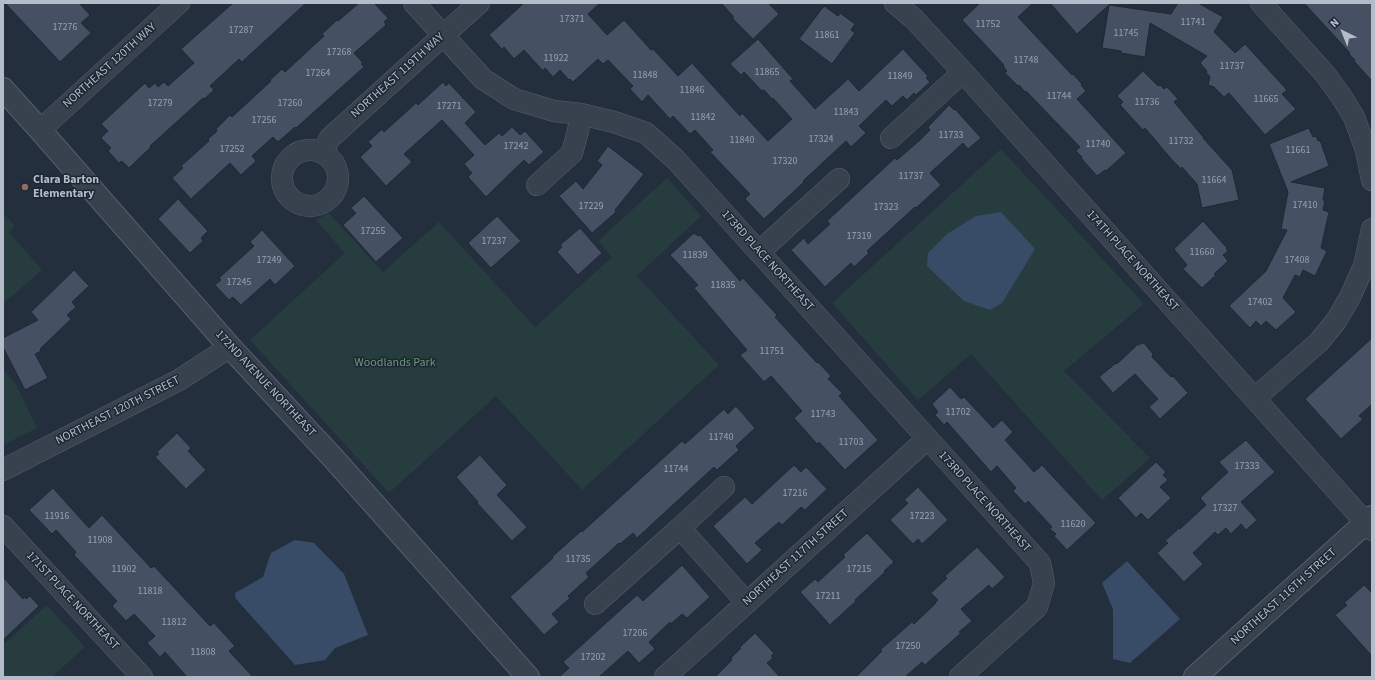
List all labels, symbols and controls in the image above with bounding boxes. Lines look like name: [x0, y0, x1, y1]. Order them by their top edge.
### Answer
north arrow: [1323, 12, 1363, 52]
house number: 17371: [560, 14, 584, 26]
text: N: [1327, 15, 1342, 31]
house number: 11741: [1181, 17, 1205, 29]
house number: 11752: [976, 19, 1000, 31]
street label: NORTHEAST 120TH WAY: [60, 20, 160, 112]
house number: 17276: [53, 22, 77, 34]
house number: 17287: [229, 25, 253, 37]
house number: 11745: [1114, 28, 1138, 40]
street label: NORTHEAST 119TH WAY: [348, 30, 448, 122]
house number: 11861: [815, 30, 839, 42]
house number: 17268: [327, 47, 351, 59]
house number: 11922: [544, 53, 568, 65]
house number: 11748: [1014, 55, 1038, 67]
house number: 11737: [1220, 61, 1244, 73]
house number: 11865: [755, 67, 779, 79]
house number: 17264: [306, 68, 330, 80]
house number: 11848: [633, 70, 657, 82]
house number: 11849: [888, 71, 912, 83]
house number: 11846: [680, 85, 704, 97]
house number: 11744: [1047, 91, 1071, 103]
house number: 11665: [1254, 94, 1278, 106]
house number: 11736: [1135, 97, 1159, 109]
house number: 17279: [148, 98, 172, 110]
house number: 17260: [278, 98, 302, 110]
house number: 17271: [437, 101, 461, 113]
house number: 11843: [834, 107, 858, 119]
house number: 11842: [691, 112, 715, 124]
house number: 17256: [252, 115, 276, 127]
house number: 11733: [939, 130, 963, 142]
house number: 17324: [809, 134, 833, 146]
house number: 11840: [730, 135, 754, 147]
house number: 11732: [1169, 136, 1193, 148]
house number: 11740: [1086, 139, 1110, 151]
house number: 17242: [504, 141, 528, 153]
house number: 17252: [220, 144, 244, 156]
house number: 11661: [1286, 145, 1310, 157]
house number: 17320: [773, 156, 797, 168]
house number: 11737: [899, 171, 923, 183]
place label: Clara Barton Elementary: [33, 173, 99, 201]
house number: 11664: [1202, 175, 1226, 187]
marker: Clara Barton Elementary: [20, 182, 30, 192]
house number: 17410: [1293, 200, 1317, 212]
house number: 17229: [579, 201, 603, 213]
house number: 17323: [874, 202, 898, 214]
street label: 173RD PLACE NORTHEAST: [718, 207, 816, 315]
street label: 174TH PLACE NORTHEAST: [1083, 207, 1181, 315]
house number: 17255: [361, 226, 385, 238]
house number: 17319: [847, 231, 871, 243]
house number: 17237: [482, 236, 506, 248]
house number: 11660: [1190, 247, 1214, 259]
house number: 11839: [683, 250, 707, 262]
house number: 17249: [257, 255, 281, 267]
house number: 17408: [1285, 255, 1309, 267]
house number: 17245: [227, 277, 251, 289]
house number: 11835: [711, 280, 735, 292]
house number: 17402: [1248, 297, 1272, 309]
street label: 172ND AVENUE NORTHEAST: [212, 328, 318, 440]
house number: 11751: [760, 346, 784, 358]
park label: Woodlands Park: [354, 356, 436, 370]
street label: NORTHEAST 120TH STREET: [53, 373, 183, 449]
house number: 11702: [946, 407, 970, 419]
house number: 11743: [811, 409, 835, 421]
house number: 11740: [709, 432, 733, 444]
house number: 11703: [839, 437, 863, 449]
street label: 173RD PLACE NORTHEAST: [935, 448, 1033, 556]
house number: 17333: [1235, 461, 1259, 473]
house number: 11744: [664, 464, 688, 476]
house number: 17216: [783, 488, 807, 500]
house number: 17327: [1213, 503, 1237, 515]
street label: NORTHEAST 117TH STREET: [740, 507, 852, 609]
house number: 11916: [45, 511, 69, 523]
house number: 17223: [910, 511, 934, 523]
house number: 11620: [1061, 519, 1085, 531]
house number: 11908: [88, 535, 112, 547]
street label: NORTHEAST 116TH STREET: [1228, 546, 1340, 648]
street label: 171ST PLACE NORTHEAST: [23, 549, 121, 653]
house number: 11735: [566, 554, 590, 566]
house number: 11902: [112, 564, 136, 576]
house number: 17215: [847, 564, 871, 576]
house number: 11818: [138, 586, 162, 598]
house number: 17211: [816, 591, 840, 603]
house number: 11812: [162, 617, 186, 629]
house number: 17206: [623, 628, 647, 640]
house number: 17250: [896, 641, 920, 653]
house number: 11808: [191, 647, 215, 659]
house number: 17202: [581, 652, 605, 664]

